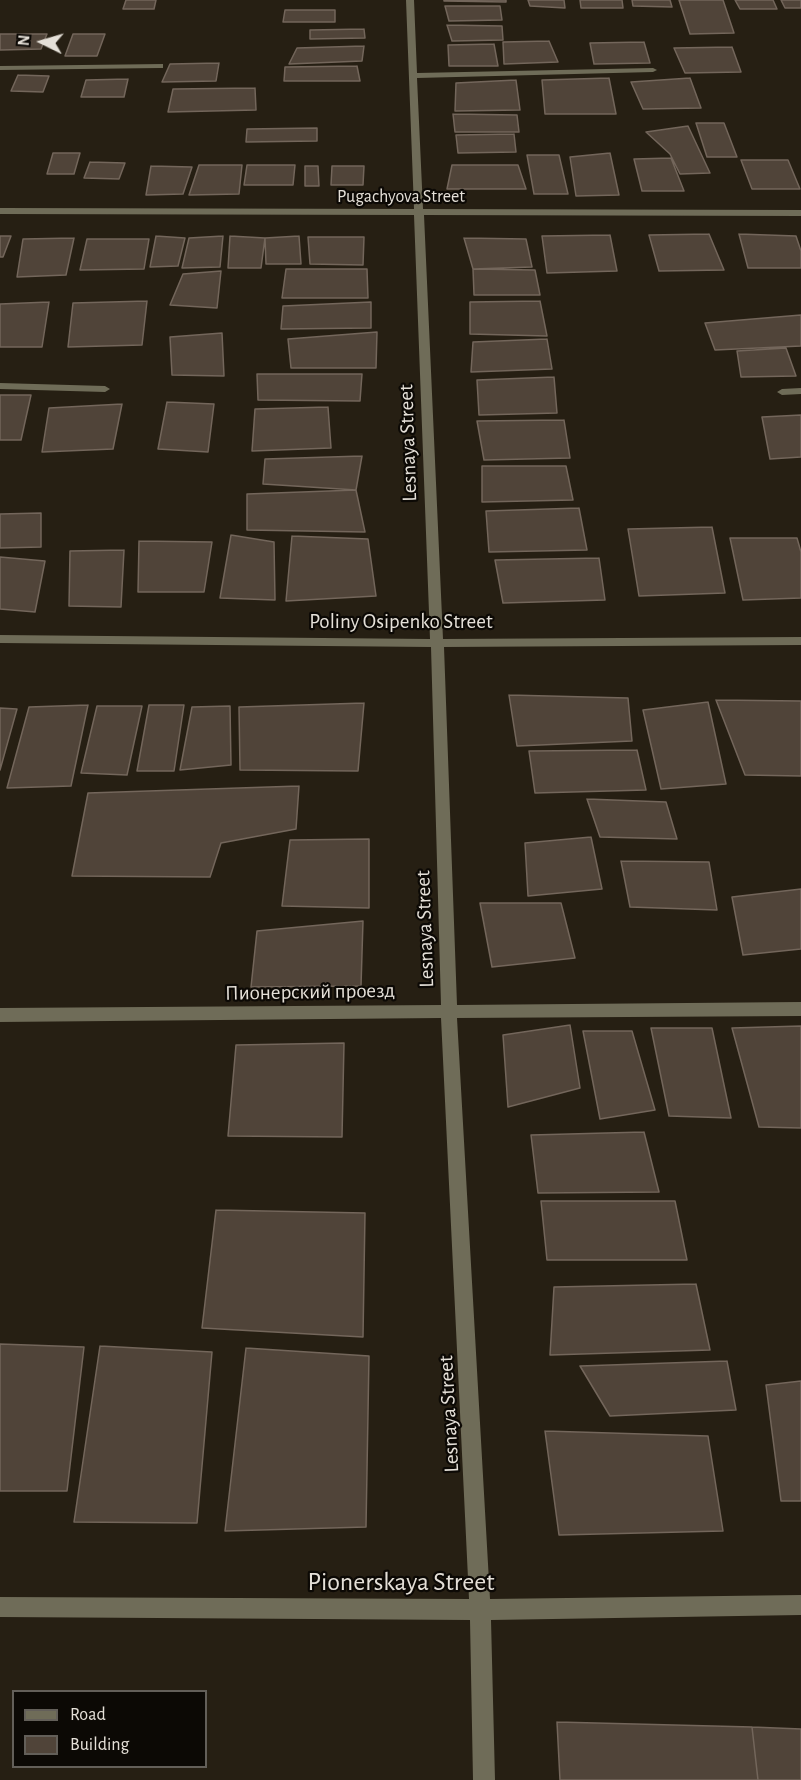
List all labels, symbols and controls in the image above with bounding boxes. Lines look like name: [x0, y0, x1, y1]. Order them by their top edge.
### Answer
north arrow: [12, 12, 72, 72]
text: N: [16, 34, 33, 47]
street label: Pugachyova Street: [337, 186, 465, 208]
street label: Lesnaya Street: [393, 384, 423, 502]
street label: Poliny Osipenko Street: [309, 609, 493, 635]
street label: Lesnaya Street: [410, 870, 440, 988]
street label: Пионерский проезд: [225, 978, 395, 1006]
street label: Lesnaya Street: [433, 1355, 465, 1473]
street label: Pionerskaya Street: [308, 1566, 494, 1598]
legend: [12, 1690, 207, 1768]
text: Road: [70, 1706, 106, 1724]
text: Building: [70, 1736, 129, 1754]

